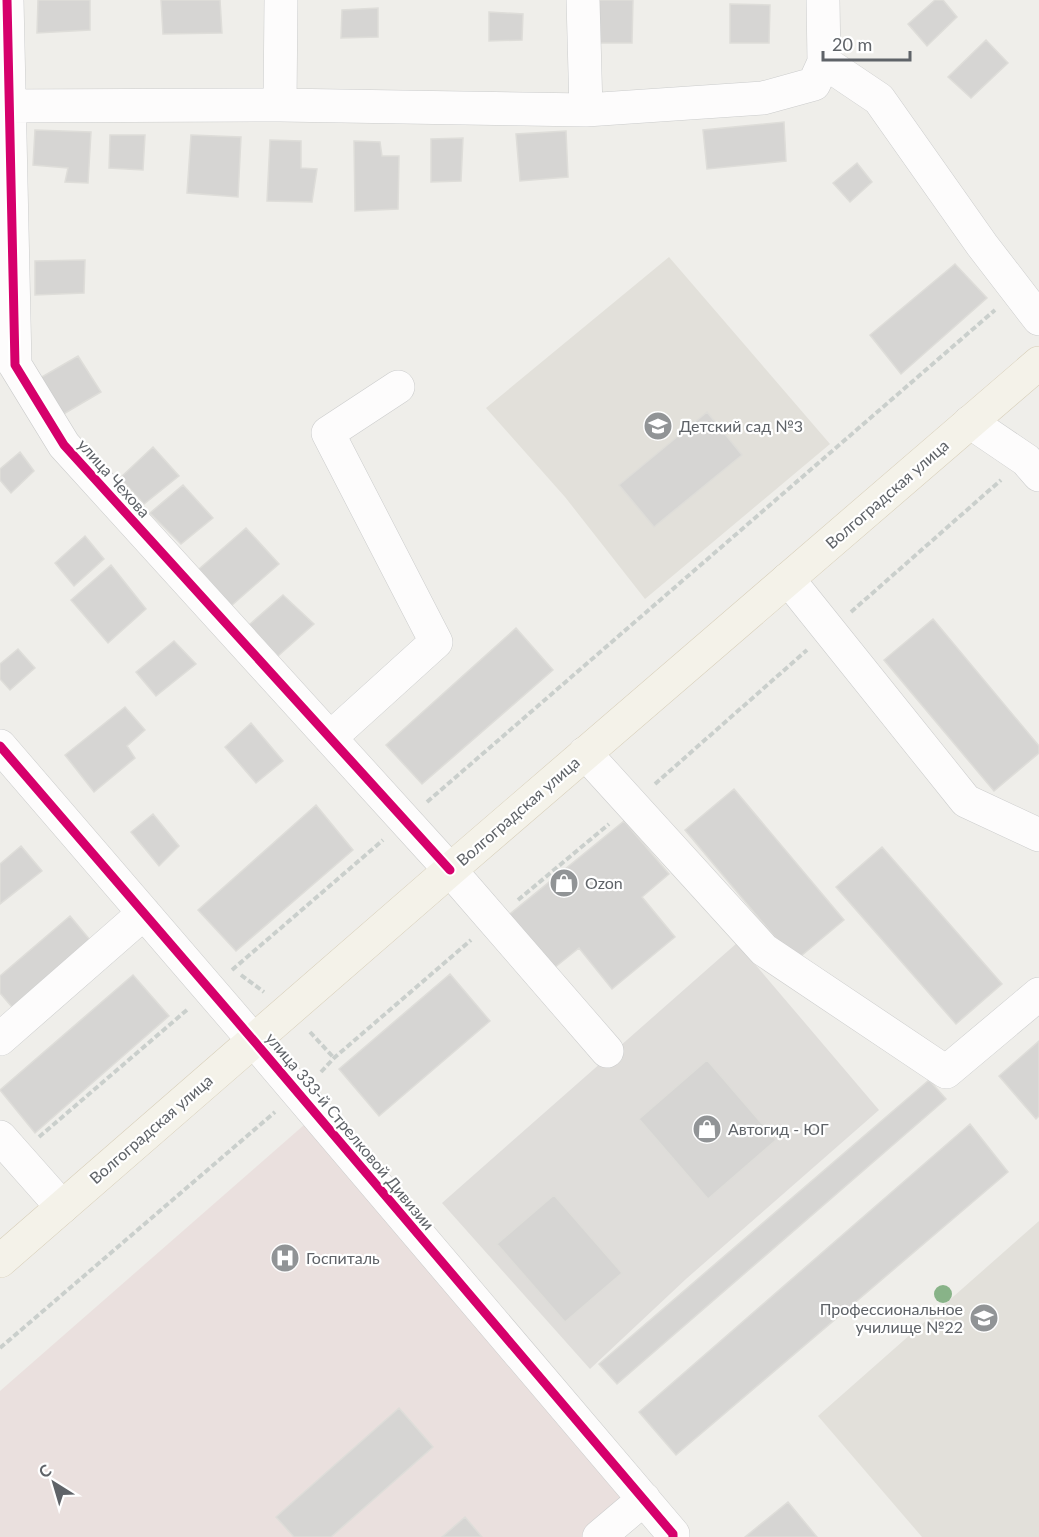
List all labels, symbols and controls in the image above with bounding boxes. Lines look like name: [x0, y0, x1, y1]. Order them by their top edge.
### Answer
scale bar: [823, 24, 910, 62]
text: 20 m: [832, 33, 872, 55]
school or university icon: Детский сад №3: [642, 410, 674, 442]
place label: Детский сад №3: [679, 416, 803, 435]
street label: улица Чехова: [74, 435, 155, 521]
street label: Волгоградская улица: [821, 435, 952, 552]
street label: Волгоградская улица: [452, 752, 583, 869]
shop icon: Ozon: [548, 867, 580, 899]
place label: Ozon: [585, 873, 623, 892]
street label: улица 333-й Стрелковой Дивизии: [262, 1028, 439, 1233]
street label: Волгоградская улица: [85, 1070, 216, 1187]
shop icon: Автогид - ЮГ: [691, 1113, 723, 1145]
place label: Автогид - ЮГ: [728, 1119, 829, 1138]
hospital icon: Госпиталь: [269, 1242, 301, 1274]
place label: Госпиталь: [306, 1248, 380, 1267]
place label: Профессиональное училище №22: [820, 1299, 963, 1336]
school or university icon: Профессиональное училище №22: [968, 1302, 1000, 1334]
north arrow: [24, 1453, 84, 1513]
text: С: [35, 1460, 55, 1481]

